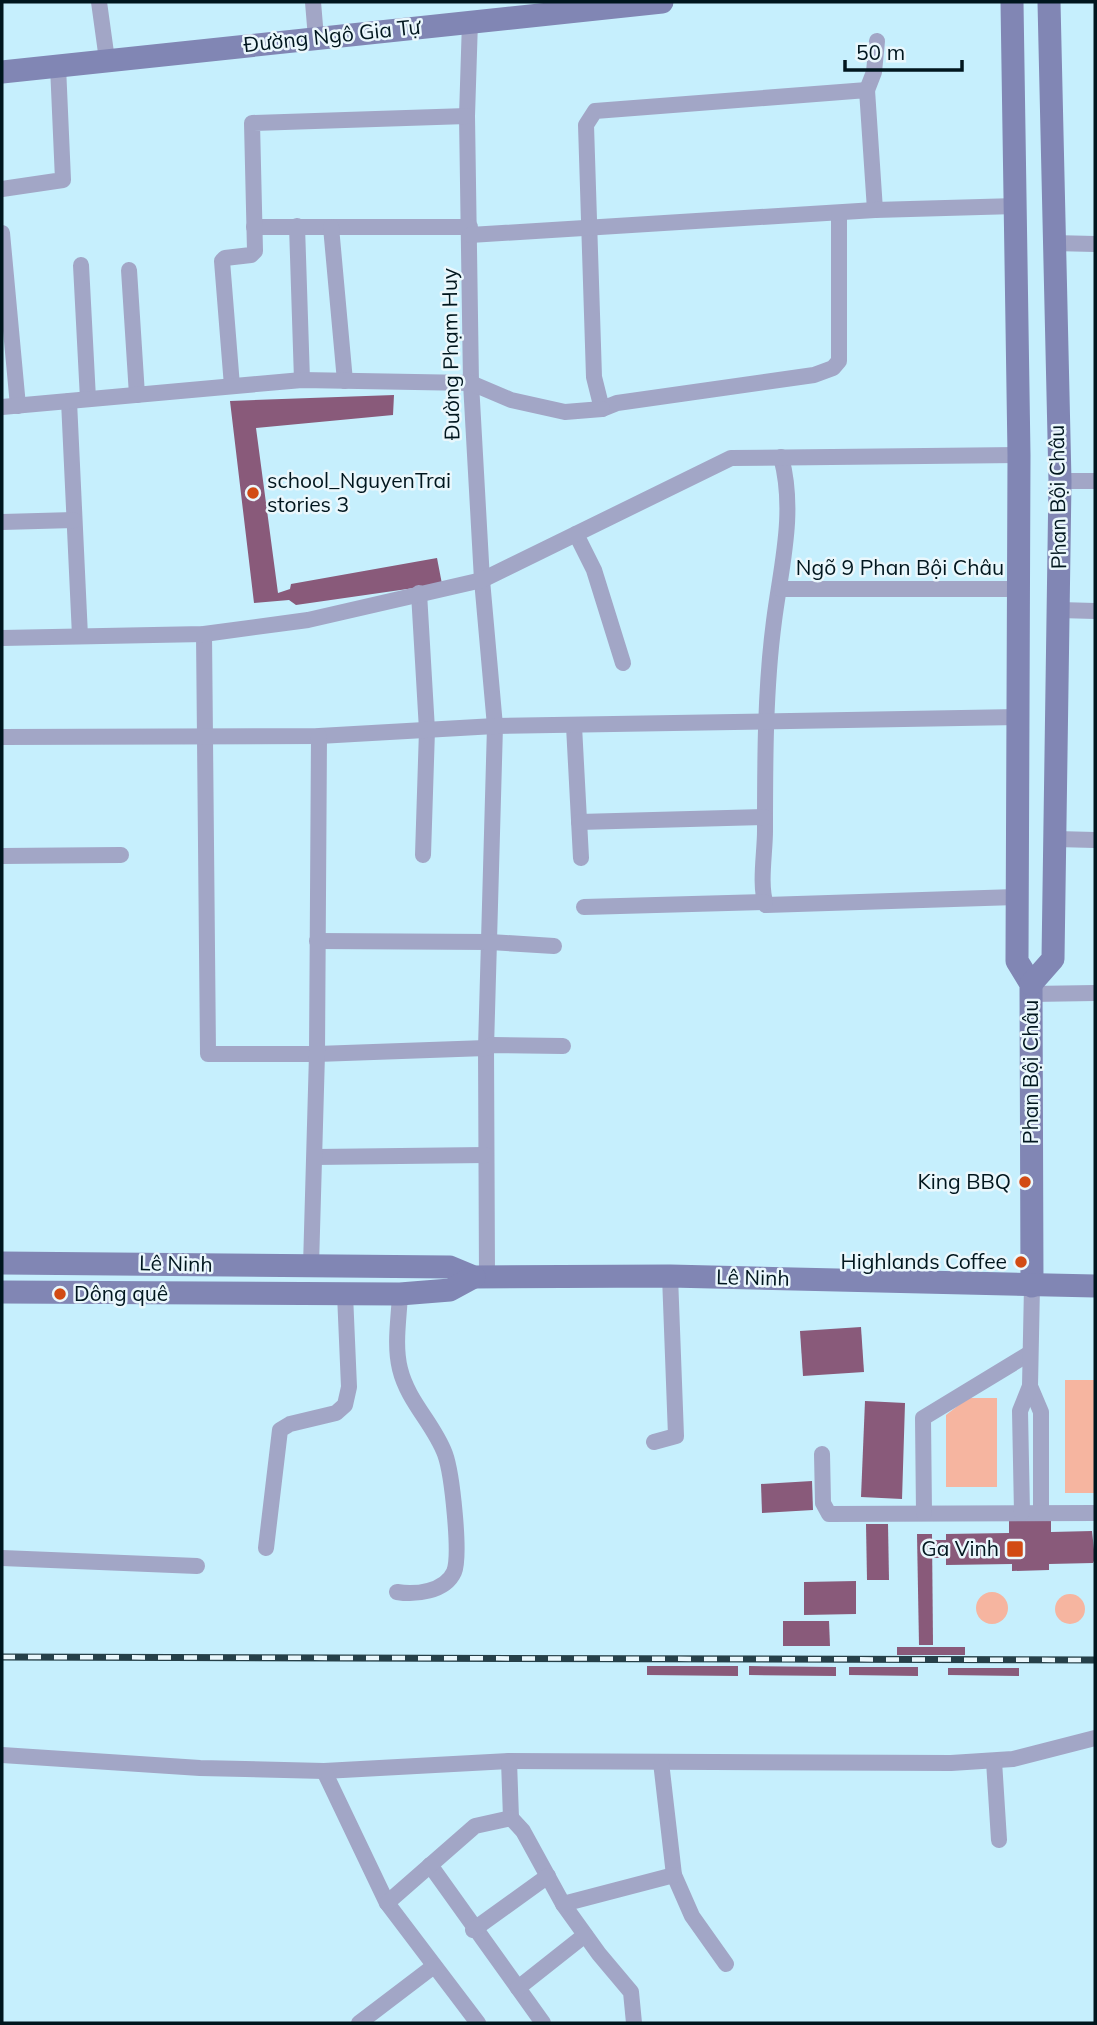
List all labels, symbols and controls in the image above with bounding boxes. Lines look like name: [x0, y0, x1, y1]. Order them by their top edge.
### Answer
street label: Đường Ngô Gia Tự: [242, 13, 423, 57]
scale bar: [845, 28, 962, 72]
text: 50 m: [856, 39, 905, 65]
street label: Đường Phạm Huy: [436, 268, 465, 440]
street label: Phan Bội Châu: [1043, 425, 1071, 569]
place label: school_NguyenTrai stories 3: [267, 467, 451, 517]
marker: school_NguyenTrai stories 3: [245, 485, 261, 501]
street label: Ngõ 9 Phan Bội Châu: [796, 554, 1004, 580]
street label: Phan Bội Châu: [1017, 1000, 1043, 1144]
place label: King BBQ: [917, 1168, 1011, 1194]
marker: King BBQ: [1017, 1174, 1033, 1190]
place label: Highlands Coffee: [841, 1248, 1007, 1274]
street label: Lê Ninh: [139, 1249, 213, 1277]
marker: Highlands Coffee: [1013, 1254, 1029, 1270]
street label: Lê Ninh: [716, 1263, 790, 1291]
place label: Dông quê: [74, 1280, 168, 1306]
marker: Dông quê: [52, 1286, 68, 1302]
place label: Ga Vinh: [921, 1535, 999, 1561]
marker: Ga Vinh: [1005, 1539, 1025, 1559]

